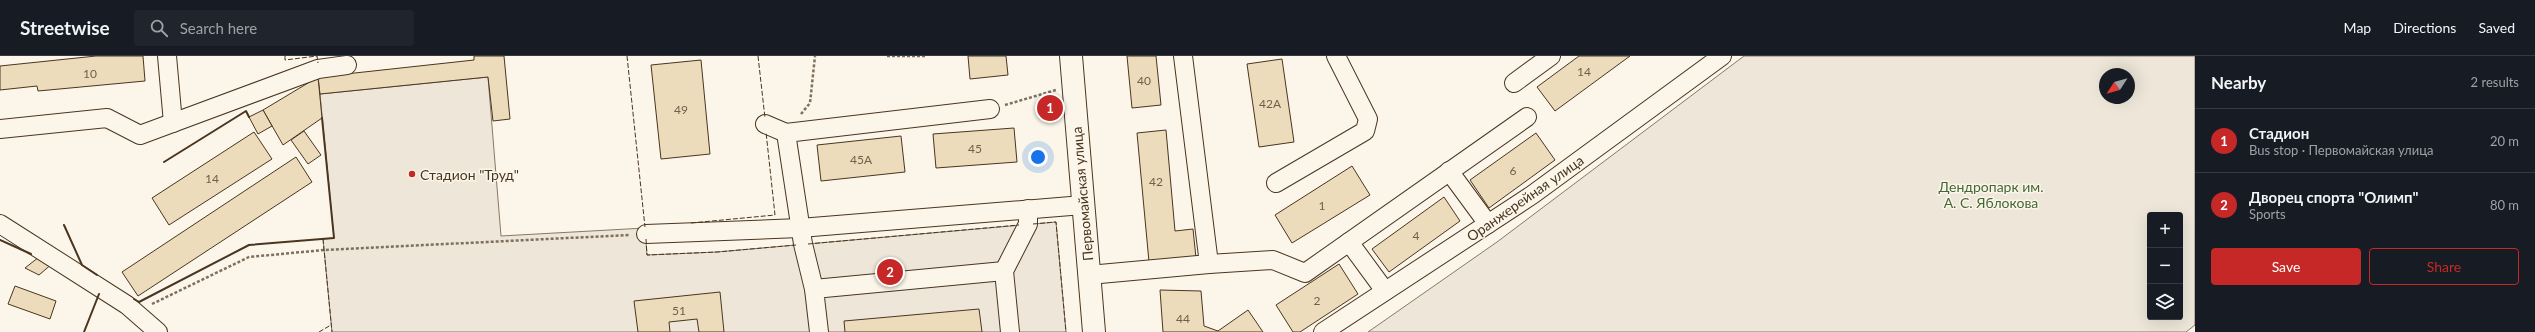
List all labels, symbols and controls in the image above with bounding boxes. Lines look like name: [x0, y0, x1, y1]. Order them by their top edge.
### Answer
search box: [134, 10, 414, 46]
text: Streetwise: [20, 16, 110, 39]
icon: search: [148, 17, 170, 39]
text: Search here: [180, 19, 257, 37]
text: Map: [2344, 19, 2371, 36]
text: Directions: [2393, 19, 2456, 36]
text: Saved: [2478, 19, 2515, 36]
house number: 14: [1577, 64, 1591, 79]
house number: 10: [83, 66, 97, 81]
north arrow: [2099, 68, 2135, 104]
text: Nearby: [2211, 72, 2266, 93]
house number: 40: [1137, 73, 1151, 88]
text: 2 results: [2471, 74, 2519, 90]
pin: 1: [1037, 93, 1063, 123]
house number: 42А: [1259, 96, 1282, 111]
house number: 49: [674, 102, 688, 117]
text: Стадион: [2249, 124, 2309, 142]
street label: Первомайская улица: [1068, 126, 1096, 262]
text: 1: [2220, 133, 2228, 149]
text: 20 m: [2490, 133, 2519, 149]
house number: 45: [968, 141, 982, 156]
text: Bus stop · Первомайская улица: [2249, 142, 2434, 158]
your location: [1028, 147, 1048, 167]
street label: Оранжерейная улица: [1463, 151, 1587, 245]
house number: 45А: [850, 152, 873, 167]
house number: 6: [1510, 163, 1517, 178]
place label: Стадион "Труд": [420, 166, 519, 183]
marker: Стадион "Труд": [407, 169, 417, 179]
house number: 14: [205, 171, 219, 186]
house number: 42: [1149, 174, 1163, 189]
park label: Дендропарк им. А. С. Яблокова: [1938, 178, 2044, 211]
text: Дворец спорта "Олимп": [2249, 188, 2419, 206]
text: 2: [2220, 197, 2228, 213]
text: 80 m: [2490, 197, 2519, 213]
house number: 1: [1319, 198, 1326, 213]
text: Sports: [2249, 206, 2286, 222]
map controls: [2147, 212, 2183, 320]
button: +: [2147, 212, 2183, 248]
house number: 4: [1413, 228, 1420, 243]
button: −: [2147, 248, 2183, 284]
button: Save: [2211, 248, 2361, 285]
button: Share: [2369, 248, 2519, 285]
pin: 2: [877, 257, 903, 287]
button: layers: [2147, 284, 2183, 320]
house number: 2: [1314, 293, 1321, 308]
house number: 51: [672, 303, 686, 318]
house number: 44: [1176, 311, 1190, 326]

